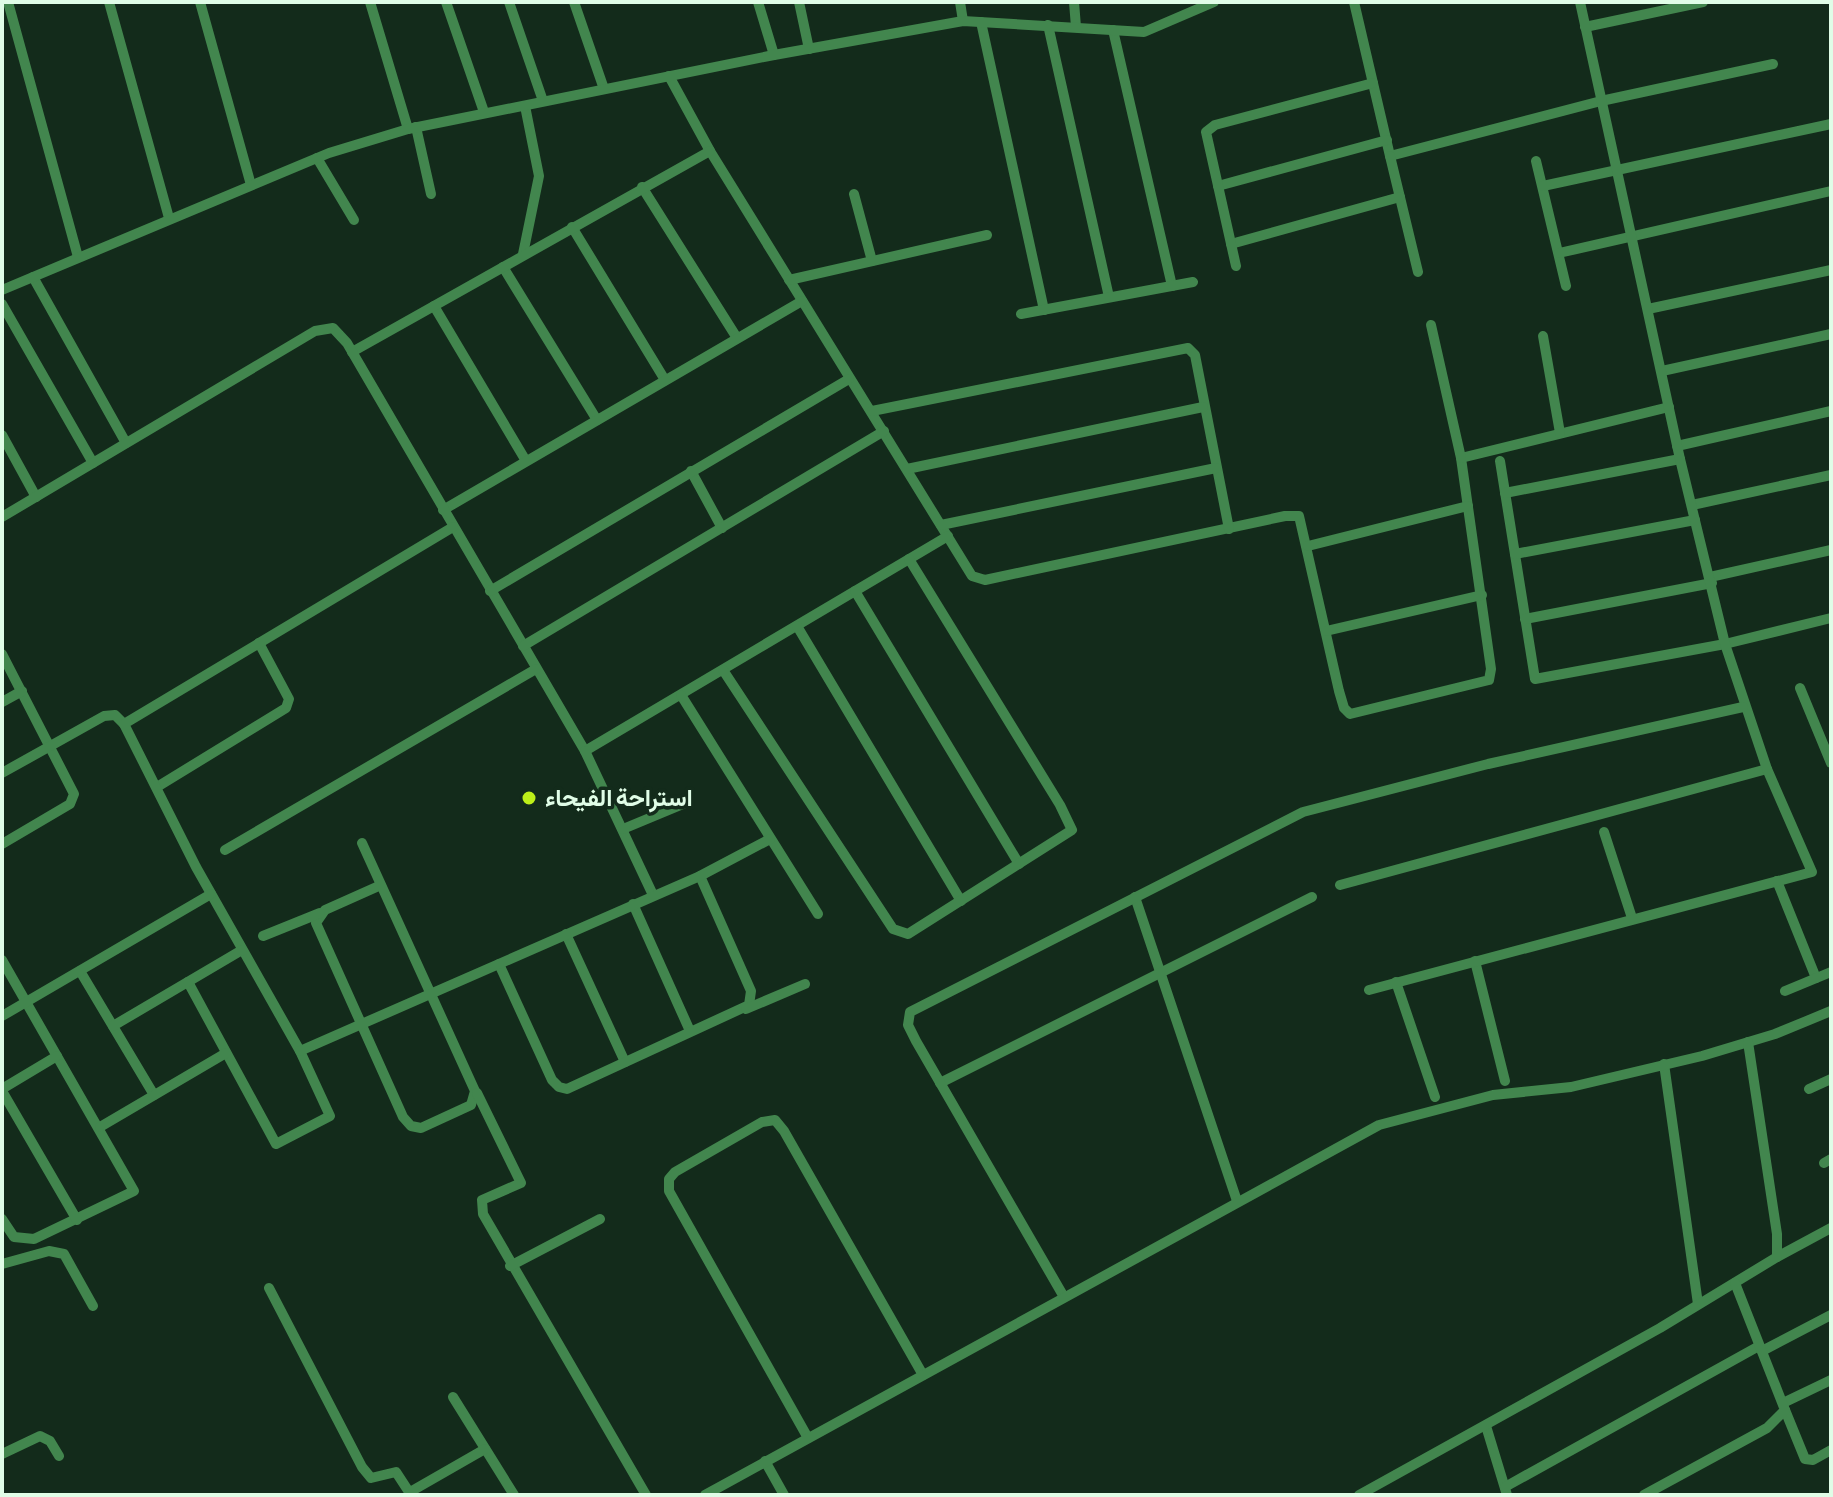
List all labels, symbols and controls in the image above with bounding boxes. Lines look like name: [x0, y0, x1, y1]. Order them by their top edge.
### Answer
place label: استراحة الفيحاء: [545, 784, 693, 813]
marker: استراحة الفيحاء: [520, 789, 538, 807]

